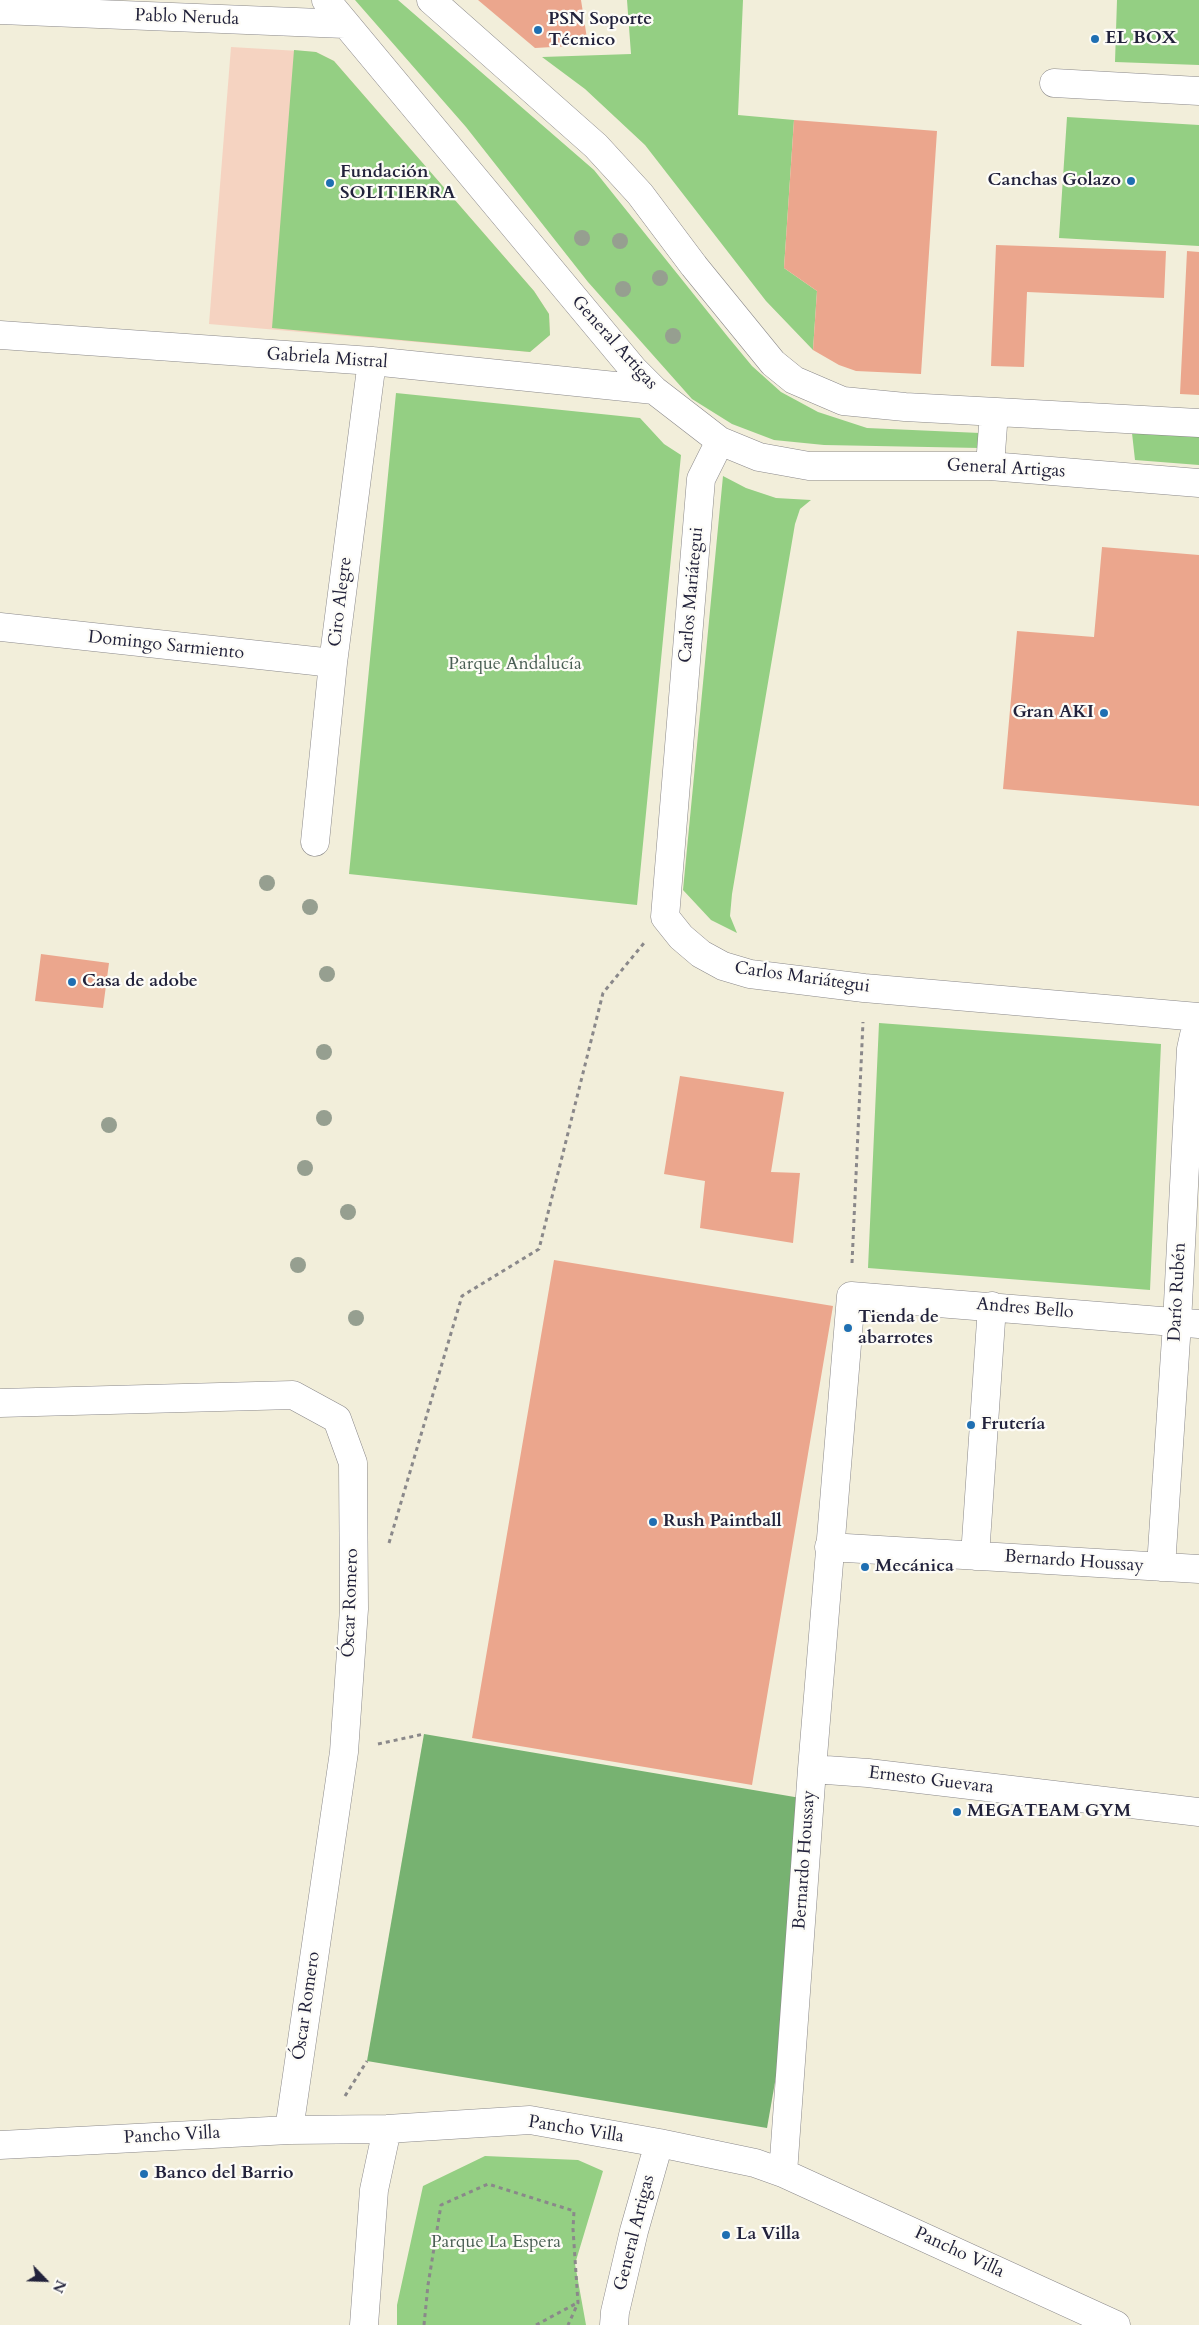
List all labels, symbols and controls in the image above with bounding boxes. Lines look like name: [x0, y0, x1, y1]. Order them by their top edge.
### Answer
street label: Pablo Neruda: [134, 5, 240, 31]
place label: PSN Soporte Técnico: [548, 9, 652, 52]
marker: PSN Soporte Técnico: [532, 24, 544, 36]
place label: EL BOX: [1105, 28, 1177, 50]
marker: EL BOX: [1089, 33, 1101, 45]
place label: Fundación SOLITIERRA: [340, 162, 456, 204]
place label: Canchas Golazo: [988, 170, 1121, 192]
marker: Canchas Golazo: [1125, 175, 1137, 187]
marker: Fundación SOLITIERRA: [324, 177, 336, 189]
street label: General Artigas: [566, 292, 662, 394]
street label: Gabriela Mistral: [266, 344, 388, 374]
street label: General Artigas: [946, 455, 1066, 483]
street label: Carlos Mariátegui: [675, 526, 709, 664]
street label: Ciro Alegre: [325, 556, 357, 648]
street label: Domingo Sarmiento: [87, 627, 245, 665]
park label: Parque Andalucía: [448, 654, 582, 676]
place label: Gran AKI: [1012, 702, 1094, 724]
marker: Gran AKI: [1098, 707, 1110, 719]
street label: Carlos Mariátegui: [733, 958, 871, 998]
place label: Casa de adobe: [82, 971, 198, 993]
marker: Casa de adobe: [66, 976, 78, 988]
street label: Darío Rubén: [1165, 1242, 1191, 1342]
street label: Andres Bello: [975, 1294, 1075, 1324]
place label: Tienda de abarrotes: [858, 1307, 939, 1350]
marker: Tienda de abarrotes: [842, 1322, 854, 1334]
place label: Frutería: [981, 1414, 1046, 1436]
marker: Frutería: [965, 1419, 977, 1431]
place label: Rush Paintball: [663, 1511, 782, 1533]
marker: Rush Paintball: [647, 1516, 659, 1528]
street label: Bernardo Houssay: [1004, 1546, 1144, 1578]
street label: Óscar Romero: [338, 1548, 364, 1658]
place label: Mecánica: [875, 1556, 954, 1578]
marker: Mecánica: [859, 1561, 871, 1573]
street label: Ernesto Guevara: [867, 1763, 995, 1799]
street label: Bernardo Houssay: [789, 1790, 821, 1930]
place label: MEGATEAM GYM: [967, 1801, 1131, 1823]
marker: MEGATEAM GYM: [951, 1806, 963, 1818]
street label: Óscar Romero: [289, 1950, 325, 2062]
street label: Pancho Villa: [527, 2112, 625, 2148]
street label: Pancho Villa: [123, 2123, 221, 2149]
place label: Banco del Barrio: [154, 2163, 293, 2185]
marker: Banco del Barrio: [138, 2168, 150, 2180]
street label: General Artigas: [610, 2173, 660, 2293]
street label: Pancho Villa: [911, 2223, 1007, 2283]
place label: La Villa: [736, 2224, 800, 2246]
marker: La Villa: [720, 2229, 732, 2241]
park label: Parque La Espera: [431, 2232, 561, 2254]
north arrow: [20, 2255, 70, 2305]
text: N: [48, 2277, 70, 2296]

